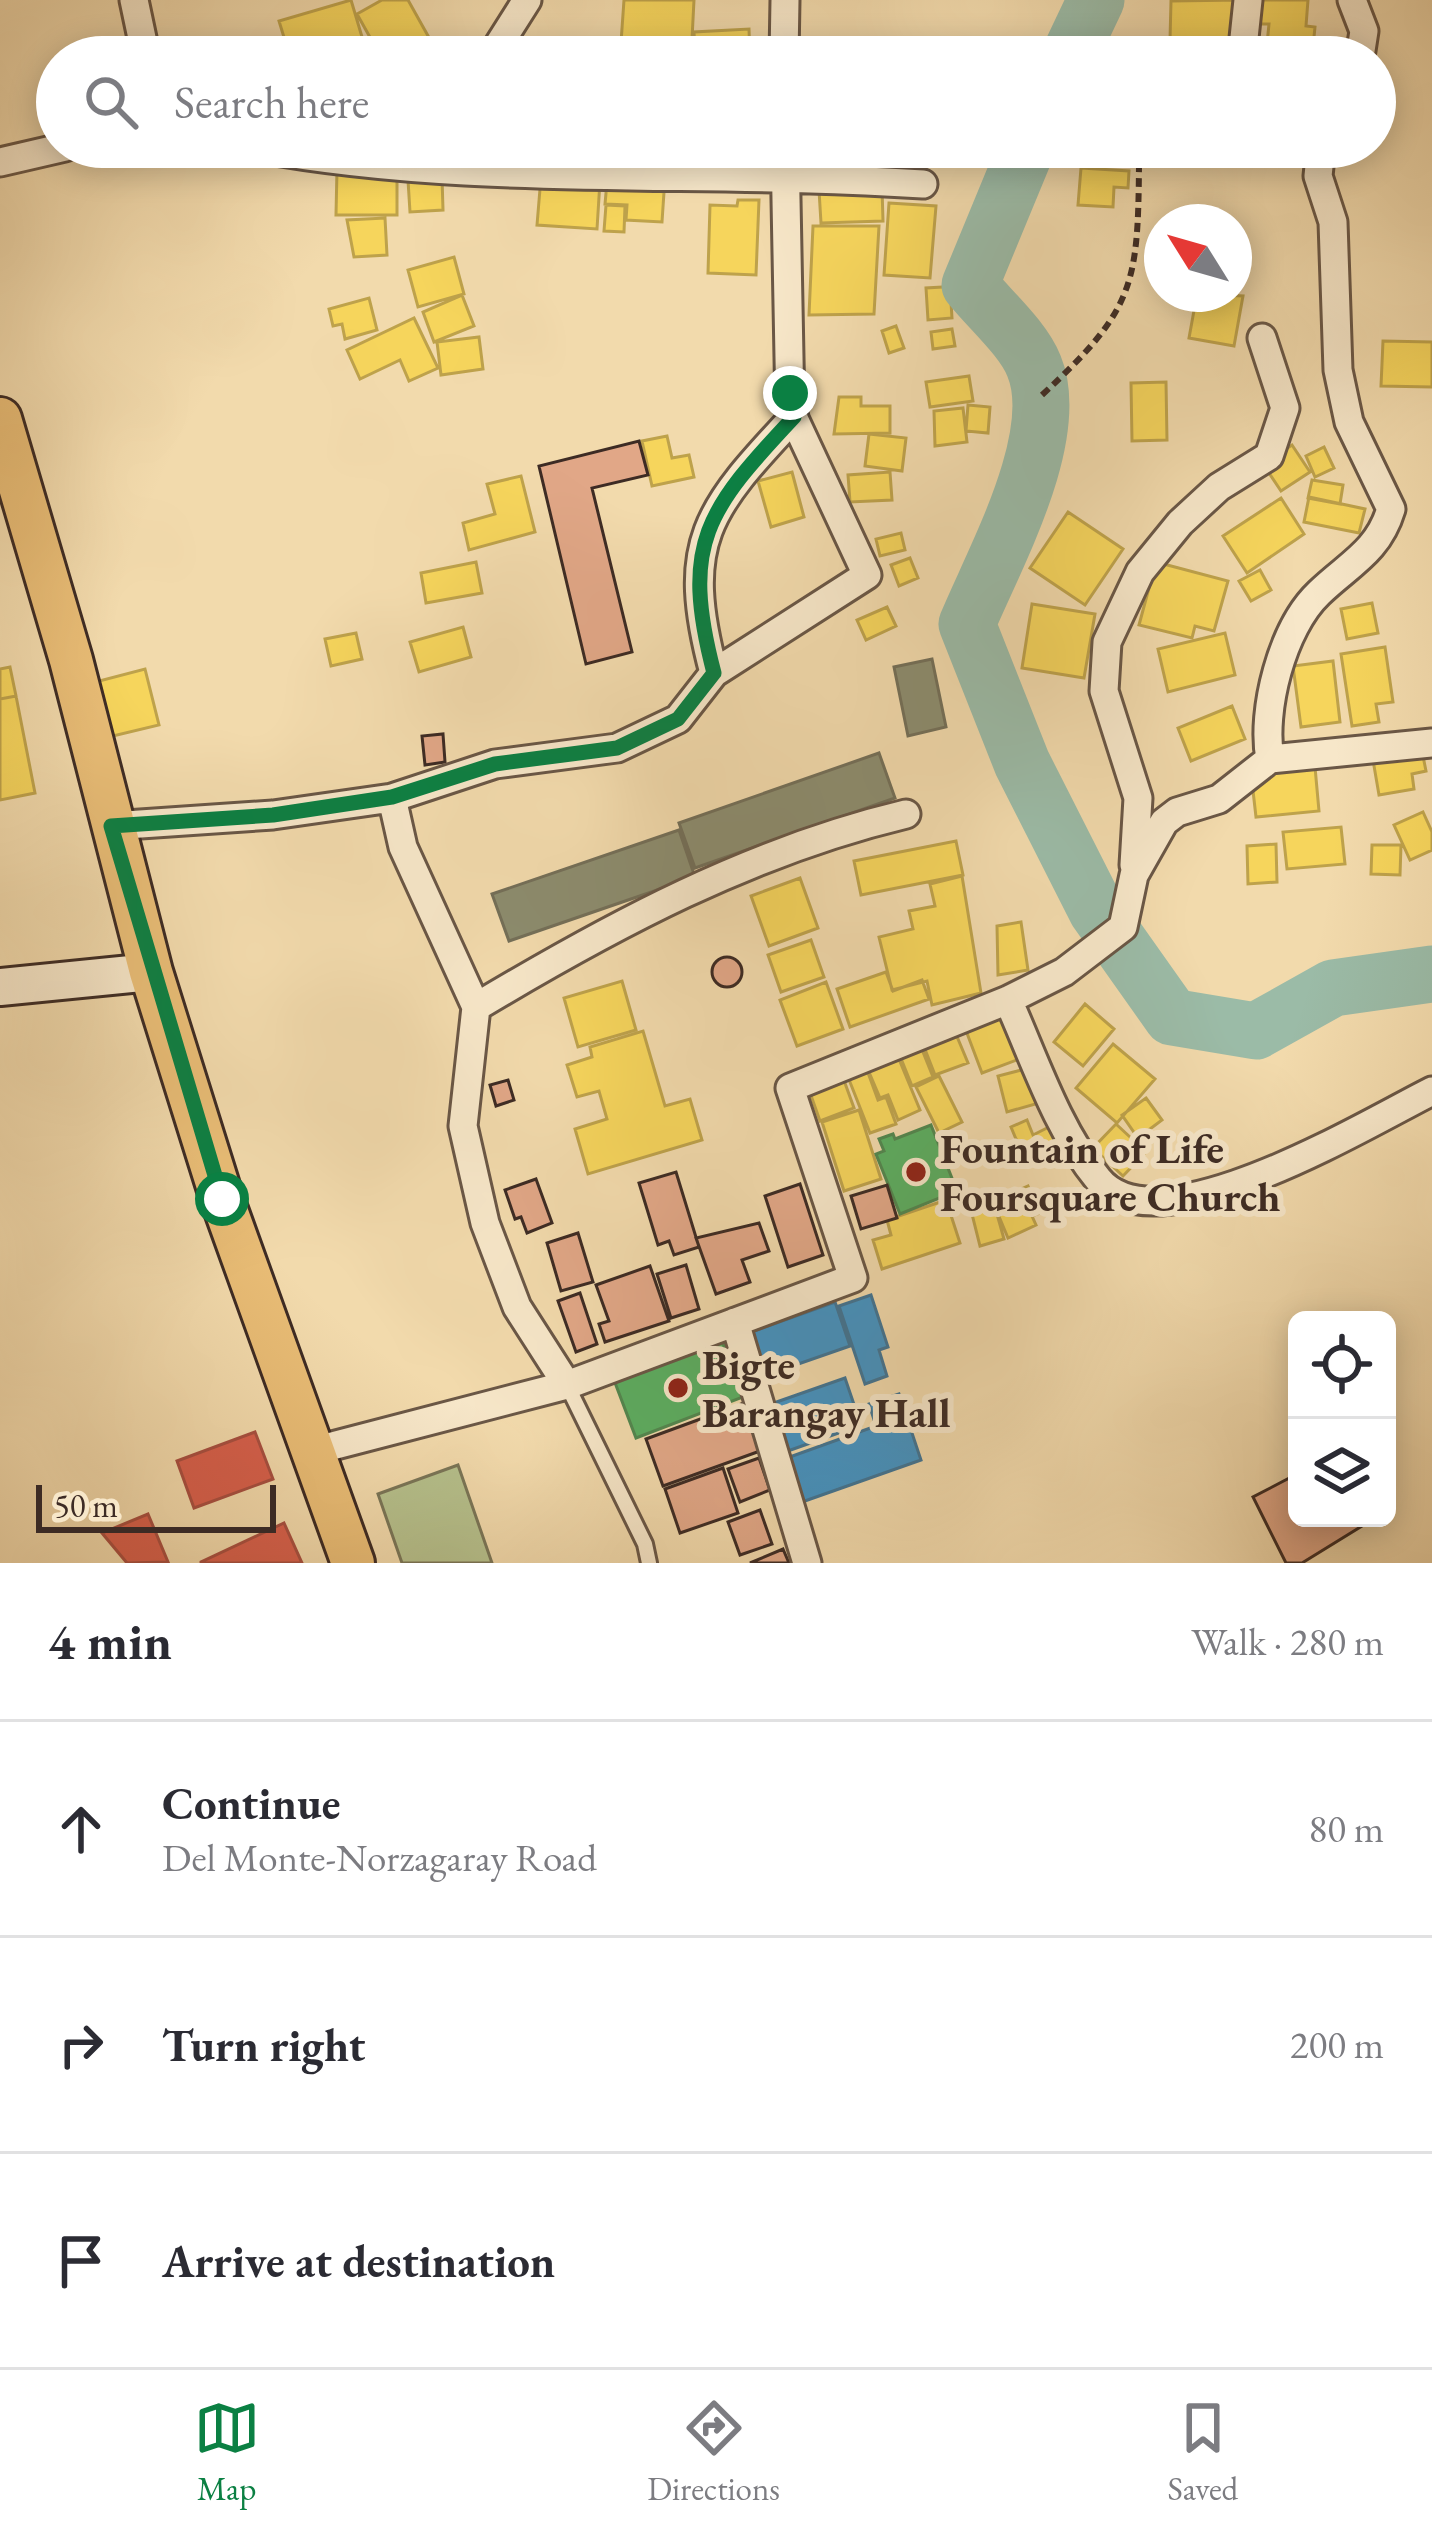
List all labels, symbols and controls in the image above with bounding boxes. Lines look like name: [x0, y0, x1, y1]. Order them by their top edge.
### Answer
search box: [36, 36, 1396, 168]
icon: search: [78, 69, 144, 135]
text: Search here: [174, 73, 369, 131]
north arrow: [1144, 204, 1252, 312]
route end: [763, 366, 817, 420]
place label: Fountain of Life Foursquare Church: [940, 1121, 1281, 1224]
marker: Fountain of Life Foursquare Church: [903, 1159, 929, 1185]
route start: [195, 1172, 249, 1226]
map controls: [1288, 1311, 1396, 1527]
button: locate: [1288, 1311, 1396, 1419]
place label: Bigte Barangay Hall: [702, 1337, 951, 1440]
marker: Bigte Barangay Hall: [665, 1375, 691, 1401]
button: layers: [1288, 1419, 1396, 1527]
scale bar: [36, 1479, 276, 1532]
text: 50 m: [54, 1484, 118, 1527]
text: 4 min: [48, 1608, 172, 1674]
text: Walk · 280 m: [1191, 1616, 1384, 1667]
text: Continue: [162, 1774, 340, 1832]
icon: ahead: [48, 1796, 114, 1862]
text: 80 m: [1308, 1803, 1384, 1854]
text: Del Monte-Norzagaray Road: [162, 1832, 597, 1883]
icon: right: [48, 2012, 114, 2078]
text: Turn right: [162, 2016, 365, 2074]
text: 200 m: [1290, 2019, 1384, 2070]
icon: arrive: [48, 2228, 114, 2294]
text: Arrive at destination: [162, 2232, 555, 2290]
tab: Map: [194, 2395, 260, 2510]
tab: Directions: [647, 2395, 780, 2510]
tab: Saved: [1168, 2395, 1238, 2510]

